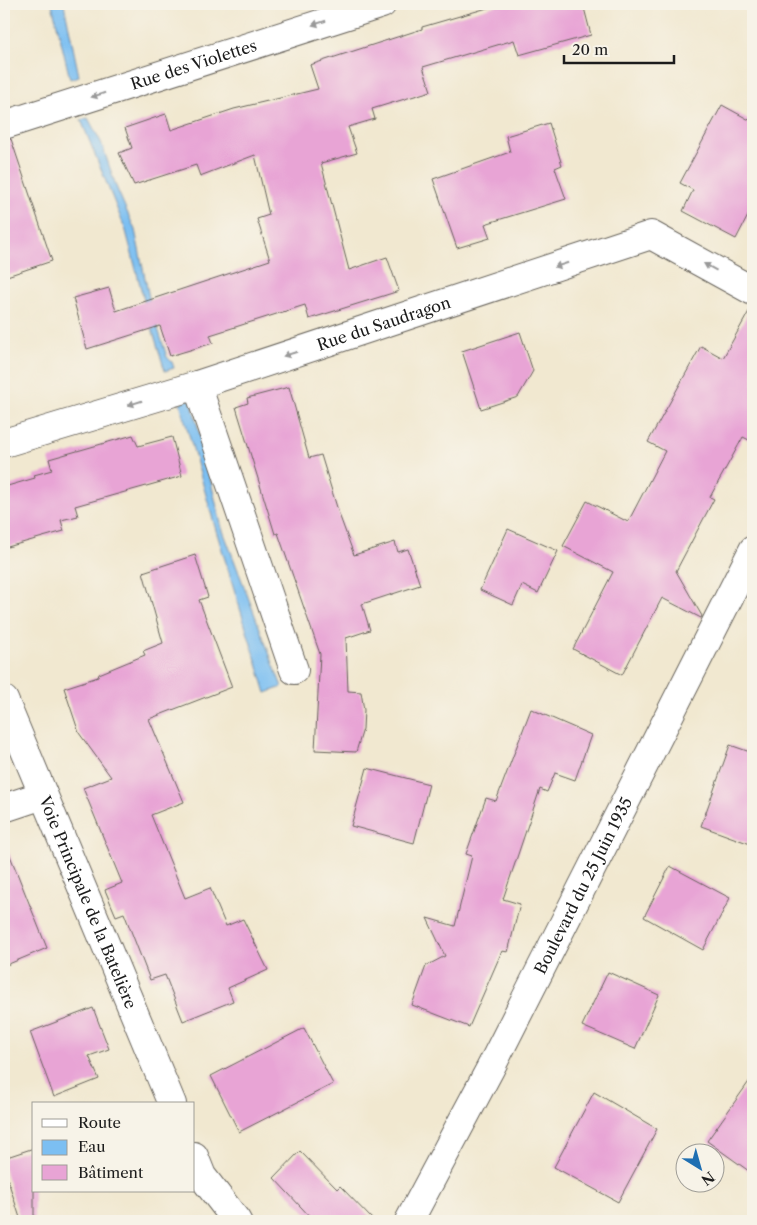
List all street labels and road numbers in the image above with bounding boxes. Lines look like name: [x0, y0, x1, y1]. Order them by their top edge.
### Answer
street label: Rue des Violettes: [128, 35, 259, 94]
street label: Rue du Saudragon: [314, 292, 453, 355]
street label: Voie Principale de la Batelière: [35, 792, 141, 1012]
street label: Boulevard du 25 Juin 1935: [530, 794, 636, 977]

